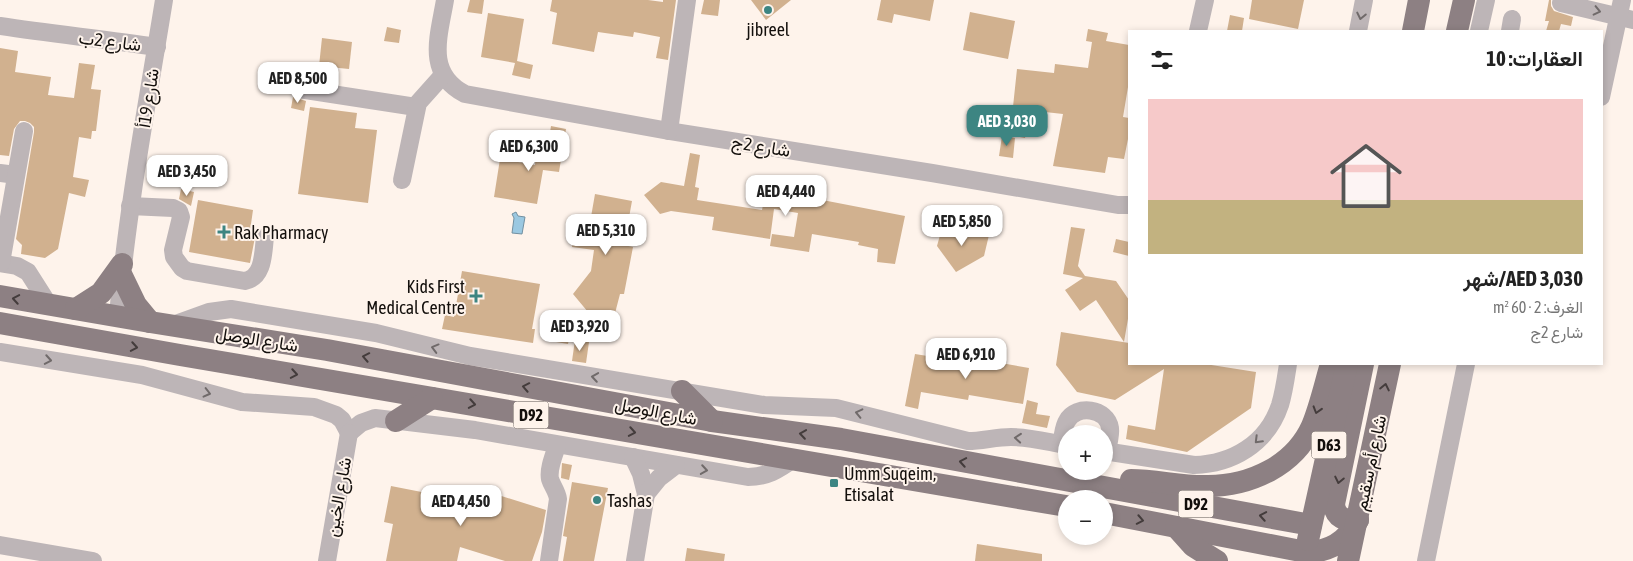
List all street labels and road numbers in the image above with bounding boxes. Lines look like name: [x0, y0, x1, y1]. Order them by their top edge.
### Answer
street label: شارع 2ب: [77, 27, 142, 57]
street label: شارع 19أ: [133, 67, 165, 129]
street label: شارع 2ج: [730, 131, 792, 163]
street label: شارع الوصل: [214, 322, 300, 358]
street label: شارع الوصل: [613, 393, 699, 431]
road number: D92: [514, 402, 548, 428]
street label: شارع أم سقيم: [1350, 413, 1392, 513]
road number: D63: [1312, 432, 1346, 458]
street label: شارع الخين: [321, 456, 357, 539]
road number: D92: [1178, 490, 1214, 518]

